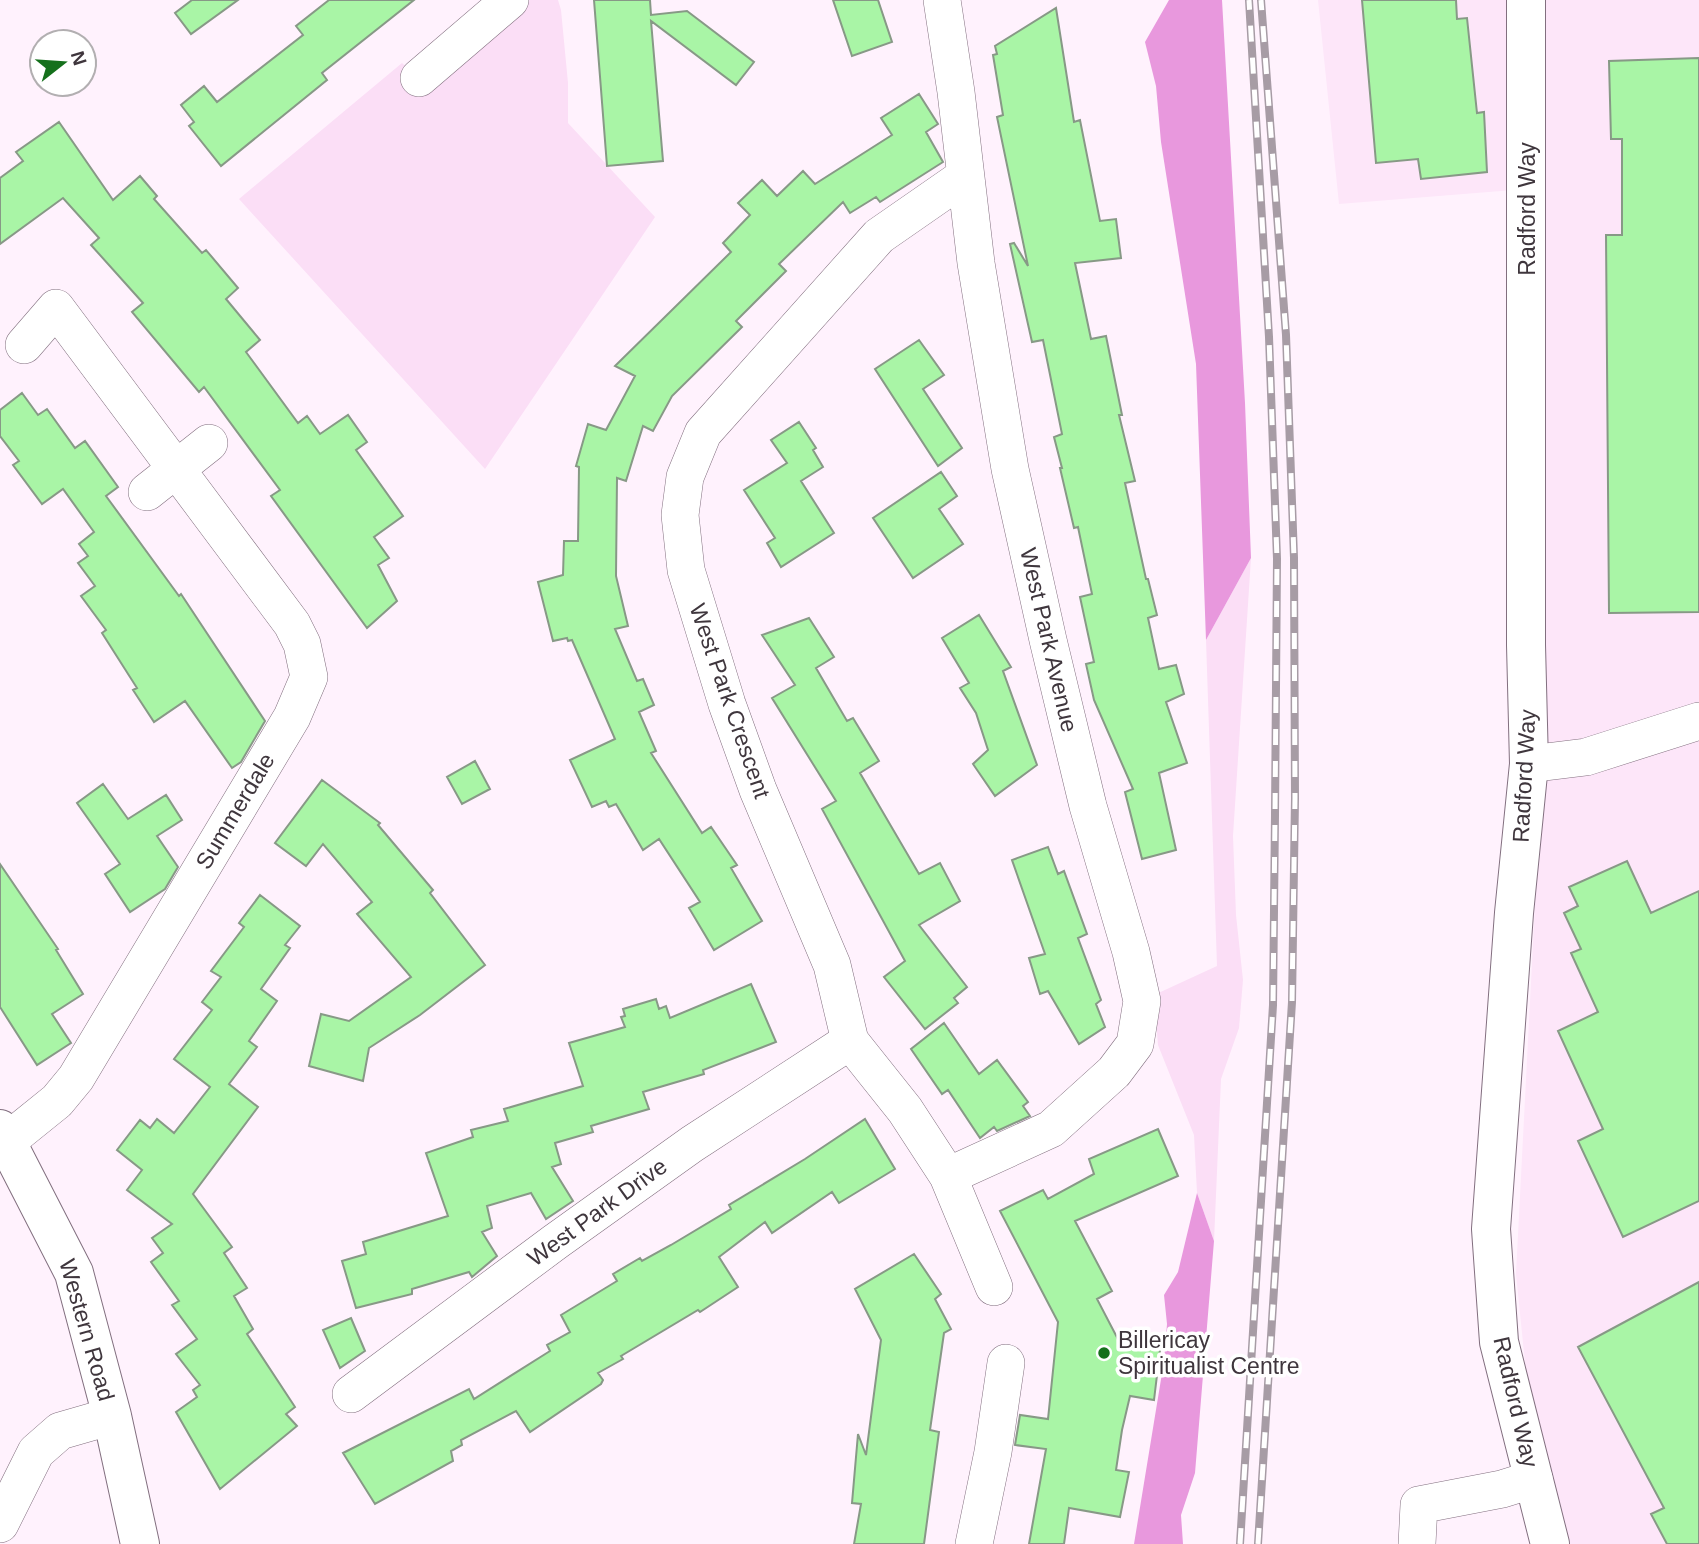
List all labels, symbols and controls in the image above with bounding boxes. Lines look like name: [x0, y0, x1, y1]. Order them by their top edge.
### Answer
north arrow: [28, 28, 98, 98]
text: N: [67, 49, 91, 68]
street label: Radford Way: [1514, 142, 1540, 276]
street label: West Park Avenue: [1015, 545, 1083, 735]
street label: West Park Crescent: [684, 600, 776, 802]
street label: Radford Way: [1508, 708, 1540, 843]
street label: Summerdale: [190, 748, 280, 874]
street label: West Park Drive: [522, 1153, 672, 1271]
street label: Western Road: [54, 1256, 120, 1404]
place label: Billericay Spiritualist Centre: [1118, 1327, 1300, 1379]
street label: Radford Way: [1488, 1334, 1544, 1470]
marker: Billericay Spiritualist Centre: [1096, 1345, 1112, 1361]

